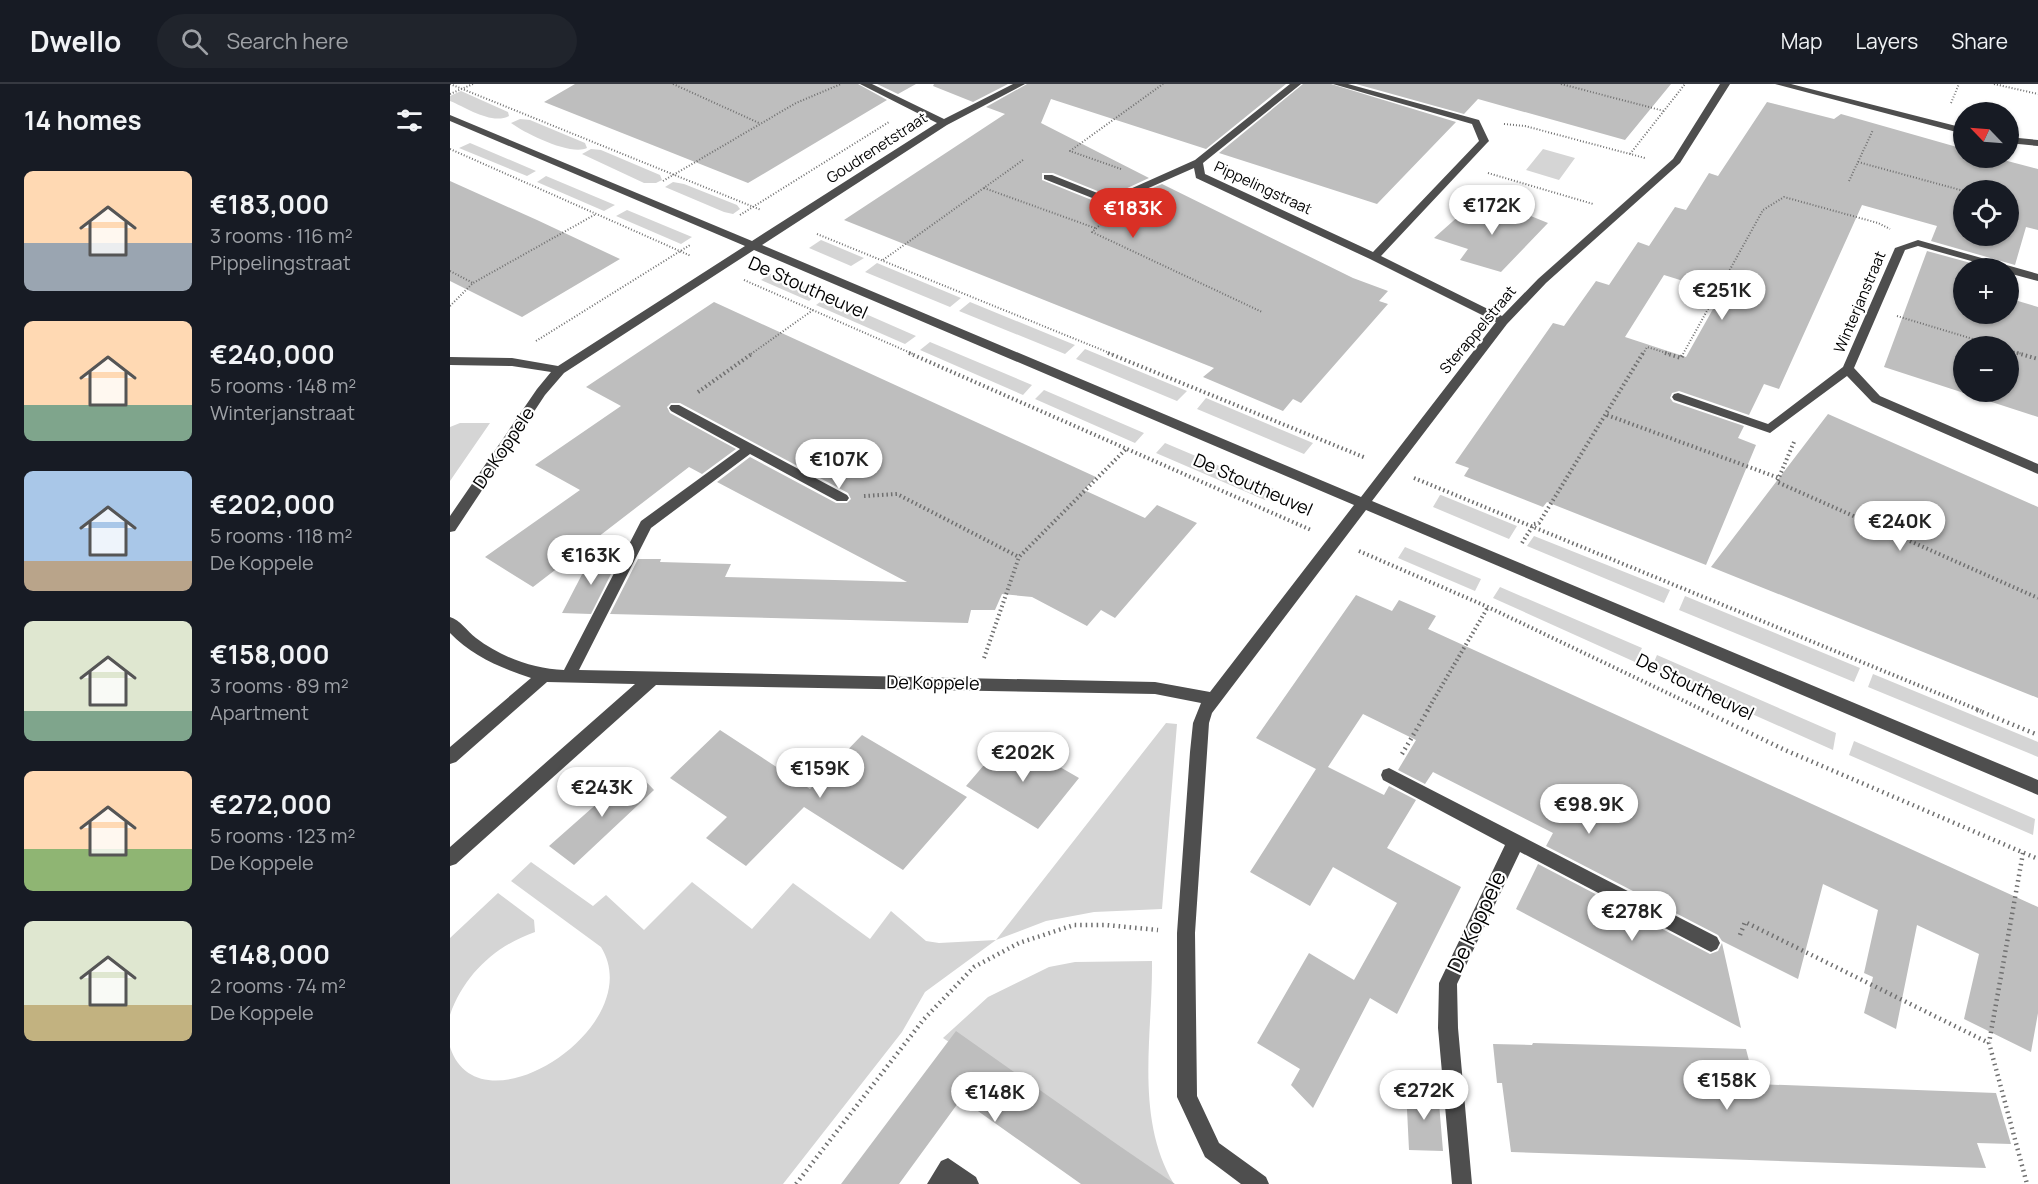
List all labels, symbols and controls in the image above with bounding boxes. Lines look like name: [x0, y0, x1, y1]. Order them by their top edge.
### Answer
search box: [157, 14, 577, 68]
text: Dwello: [30, 22, 121, 60]
icon: search: [178, 25, 211, 58]
text: Search here: [226, 26, 349, 56]
text: Map: [1781, 27, 1822, 55]
text: Layers: [1855, 27, 1918, 55]
text: Share: [1951, 27, 2008, 55]
text: 14 homes: [24, 102, 142, 138]
north arrow: [1953, 102, 2019, 168]
map controls: [1953, 102, 2019, 402]
icon: filters: [393, 104, 426, 137]
street label: Goudrenetstraat: [822, 107, 931, 188]
street label: Pippelingstraat: [1211, 156, 1315, 219]
button: locate: [1953, 180, 2019, 246]
pin: €172K: [1450, 185, 1534, 236]
text: €183,000: [210, 186, 329, 222]
pin: €183K: [1091, 188, 1175, 239]
text: €172K: [1463, 191, 1521, 218]
text: €183K: [1103, 194, 1163, 221]
icon: home: [72, 195, 144, 267]
text: 3 rooms · 116 m²: [210, 222, 353, 249]
street label: Winterjanstraat: [1829, 248, 1890, 356]
text: Pippelingstraat: [210, 249, 351, 276]
street label: De Stoutheuvel: [745, 250, 872, 324]
button: +: [1953, 258, 2019, 324]
pin: €251K: [1680, 270, 1764, 321]
text: €251K: [1693, 276, 1751, 303]
street label: Sterappelstraat: [1435, 281, 1521, 378]
text: €240,000: [210, 336, 335, 372]
button: −: [1953, 336, 2019, 402]
icon: home: [72, 345, 144, 417]
text: 5 rooms · 148 m²: [210, 372, 356, 399]
text: Winterjanstraat: [210, 399, 355, 426]
street label: De Koppele: [467, 402, 539, 493]
pin: €107K: [797, 439, 881, 490]
text: €107K: [809, 445, 869, 472]
street label: De Stoutheuvel: [1190, 447, 1317, 521]
text: €202,000: [210, 486, 335, 522]
icon: home: [72, 495, 144, 567]
pin: €240K: [1858, 501, 1942, 552]
text: €240K: [1868, 507, 1932, 534]
text: 5 rooms · 118 m²: [210, 522, 352, 549]
pin: €163K: [549, 535, 633, 586]
text: €163K: [561, 541, 621, 568]
text: De Koppele: [210, 549, 314, 576]
text: €158,000: [210, 636, 330, 672]
icon: home: [72, 645, 144, 717]
street label: De Stoutheuvel: [1633, 647, 1758, 725]
street label: De Koppele: [886, 669, 980, 695]
text: 3 rooms · 89 m²: [210, 672, 349, 699]
text: Apartment: [210, 699, 309, 726]
pin: €202K: [981, 732, 1065, 783]
text: €202K: [991, 738, 1055, 765]
pin: €159K: [778, 748, 862, 799]
text: €159K: [790, 754, 850, 781]
pin: €243K: [560, 767, 644, 818]
text: €243K: [571, 773, 633, 800]
pin: €98.9K: [1540, 784, 1638, 835]
text: €272,000: [210, 786, 332, 822]
text: €98.9K: [1554, 790, 1624, 817]
icon: home: [72, 795, 144, 867]
text: 5 rooms · 123 m²: [210, 822, 355, 849]
text: De Koppele: [210, 849, 314, 876]
street label: De Koppele: [1440, 866, 1512, 977]
pin: €278K: [1590, 891, 1674, 942]
text: €278K: [1601, 897, 1663, 924]
text: €148,000: [210, 936, 330, 972]
icon: home: [72, 945, 144, 1017]
text: 2 rooms · 74 m²: [210, 972, 346, 999]
text: De Koppele: [210, 999, 314, 1026]
pin: €158K: [1685, 1060, 1769, 1111]
text: €158K: [1697, 1066, 1757, 1093]
pin: €272K: [1382, 1070, 1466, 1121]
pin: €148K: [953, 1072, 1037, 1123]
text: €272K: [1393, 1076, 1455, 1103]
text: €148K: [965, 1078, 1025, 1105]

